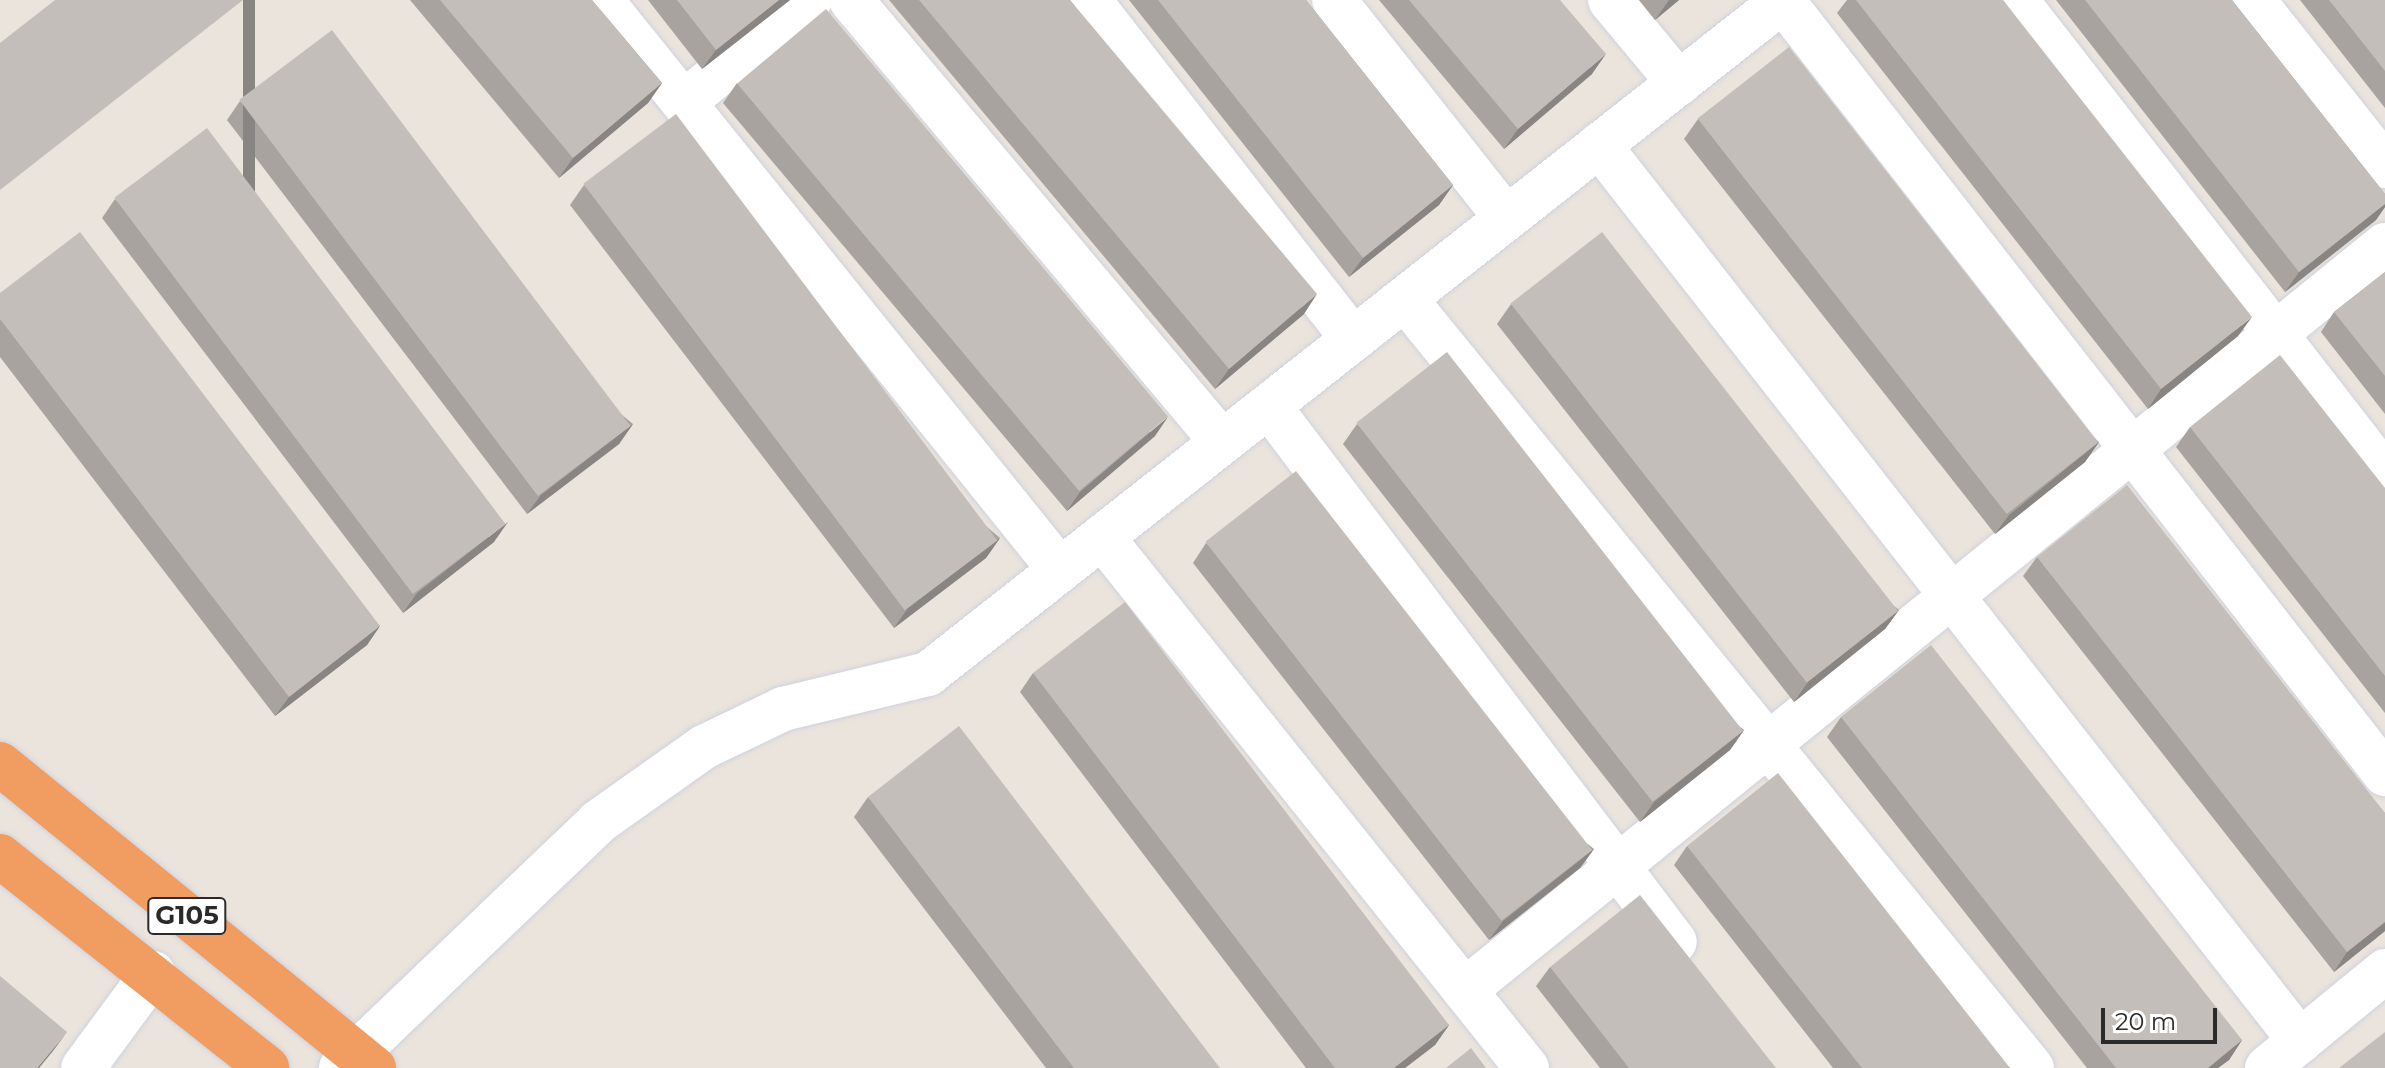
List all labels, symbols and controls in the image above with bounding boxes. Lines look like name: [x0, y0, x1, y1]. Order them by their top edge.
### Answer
road number: G105: [147, 894, 227, 938]
scale bar: [2105, 992, 2221, 1042]
text: 20 m: [2115, 1007, 2176, 1036]

